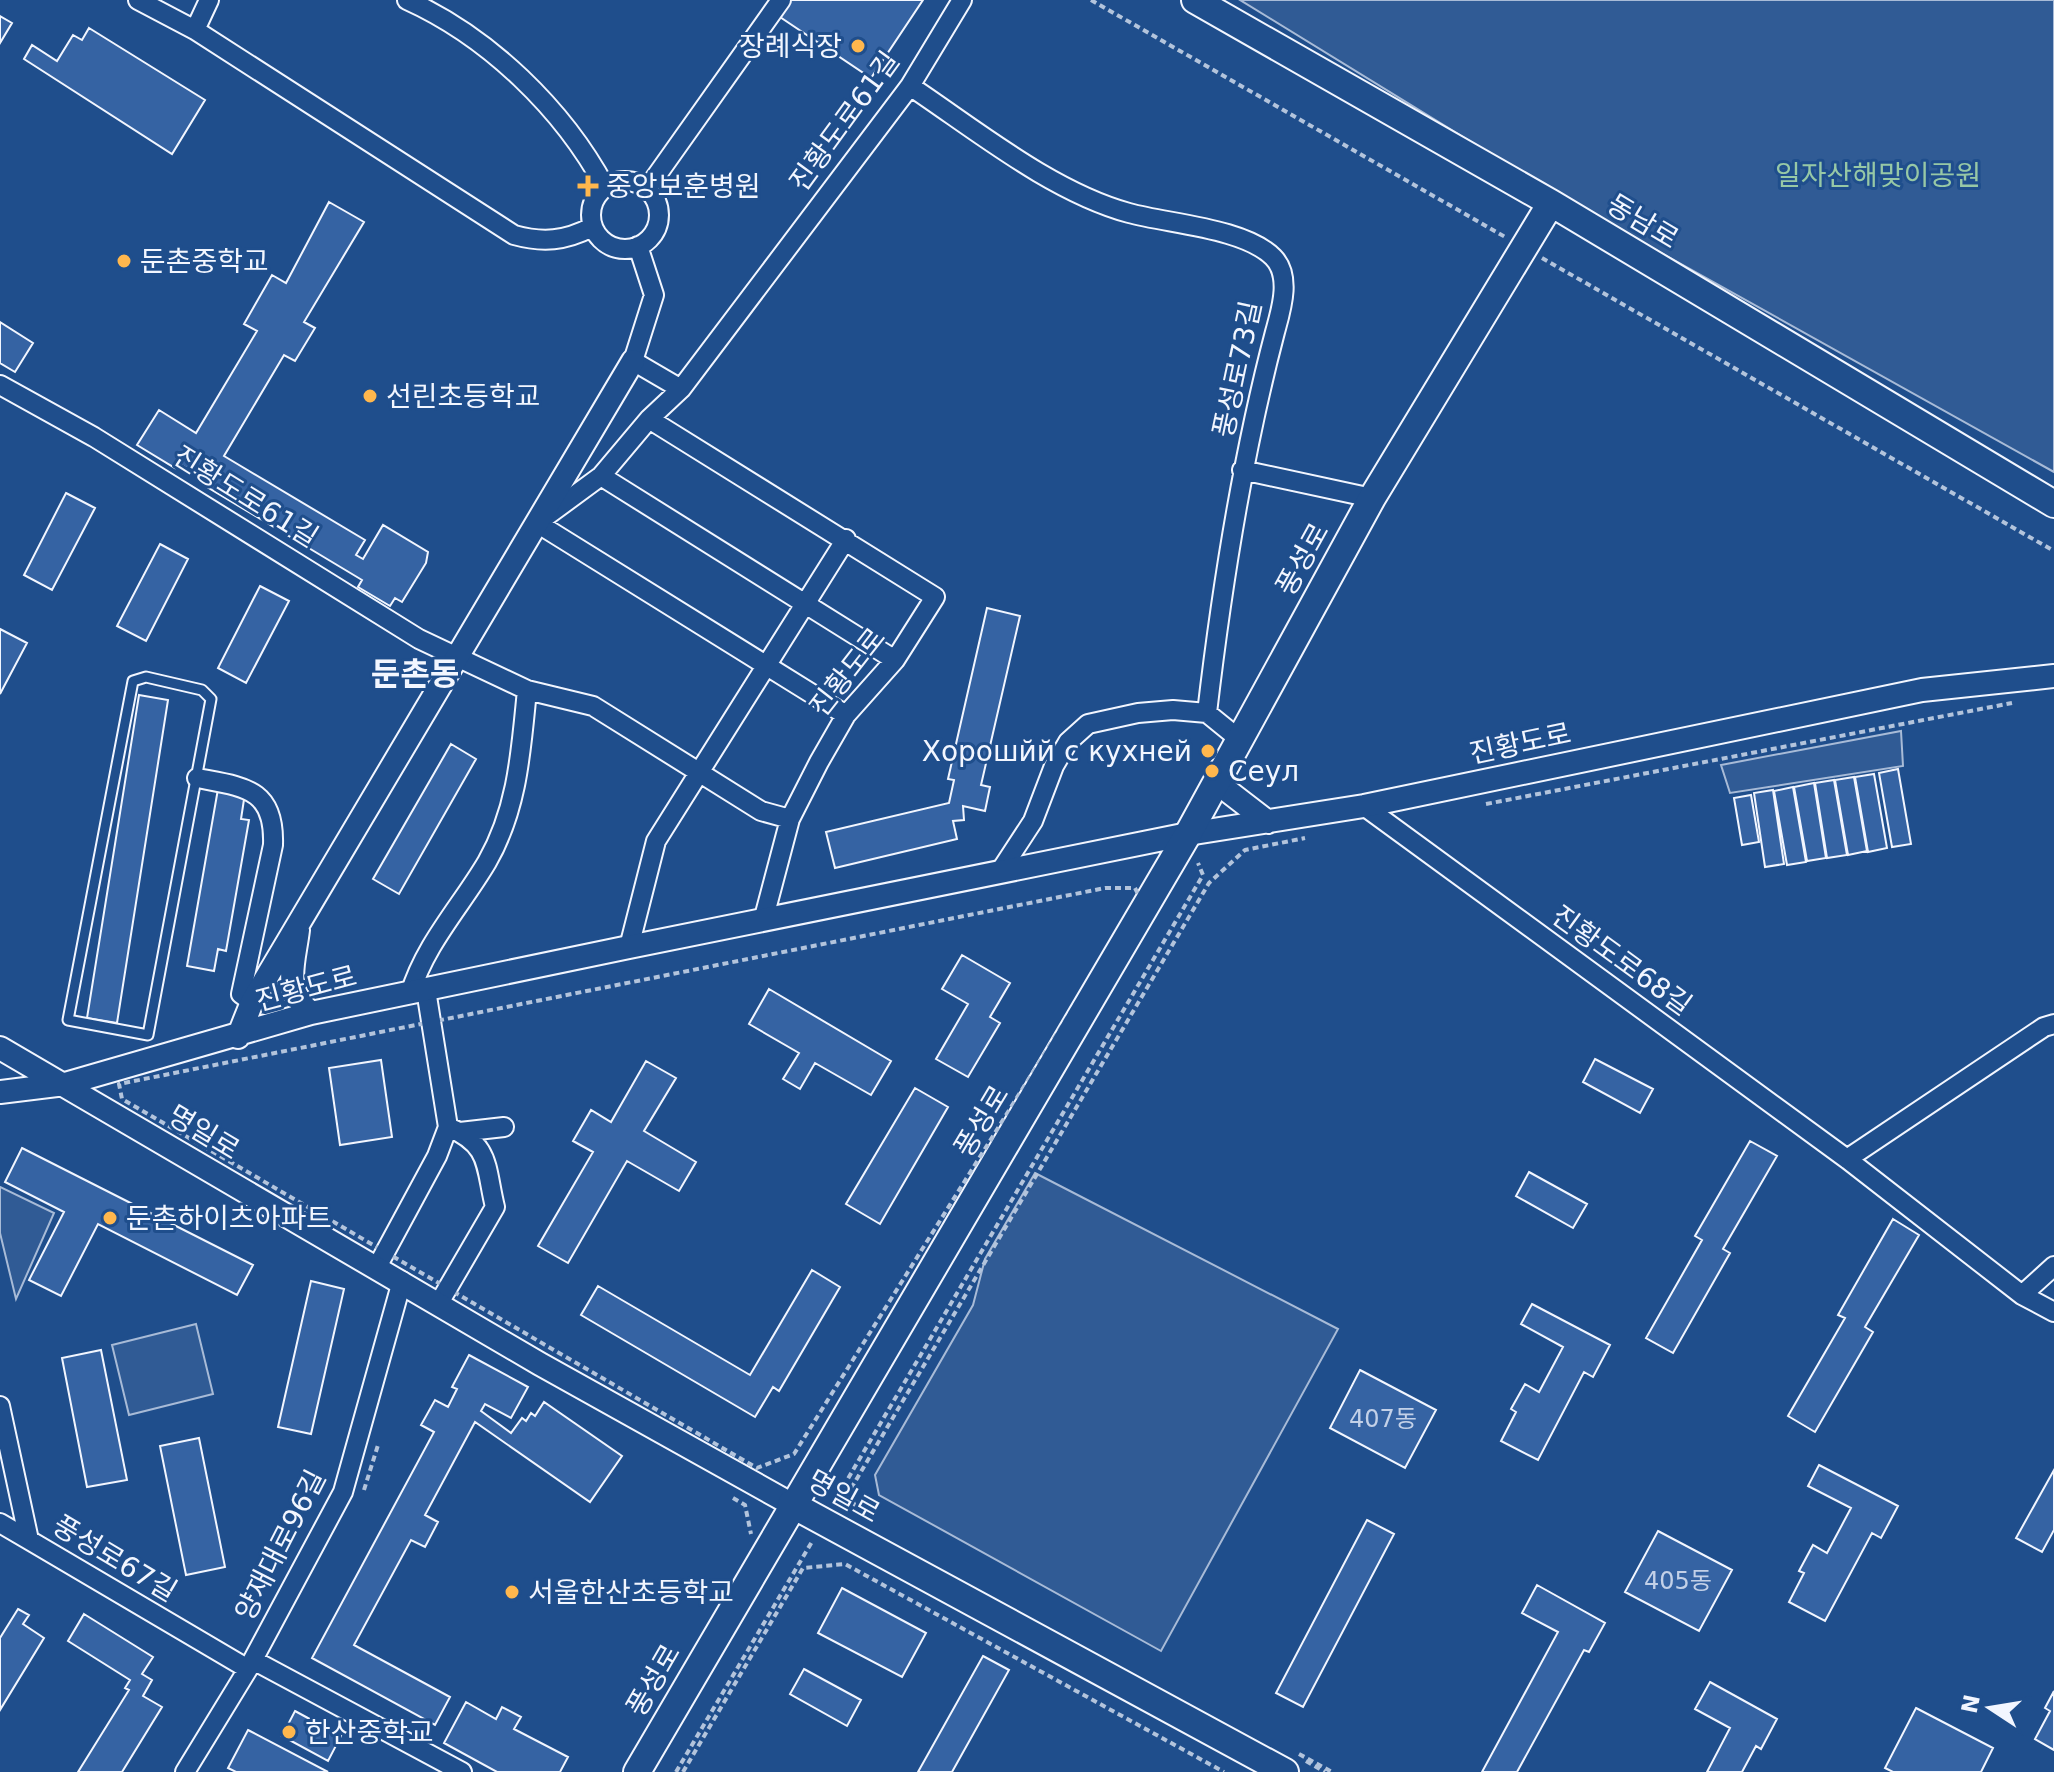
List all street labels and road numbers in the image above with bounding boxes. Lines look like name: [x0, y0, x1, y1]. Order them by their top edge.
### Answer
street label: 진황도로61길: [783, 45, 906, 198]
street label: 동남로: [1601, 187, 1684, 255]
street label: 풍성로73길: [1207, 298, 1268, 440]
street label: 진황도로61길: [167, 439, 324, 554]
street label: 풍성로: [1269, 517, 1336, 601]
street label: 진황도로: [803, 622, 892, 723]
street label: 진황도로: [1466, 717, 1574, 770]
street label: 진황도로68길: [1545, 899, 1698, 1022]
street label: 진황도로: [252, 959, 360, 1018]
street label: 풍성로: [947, 1080, 1015, 1163]
street label: 명일로: [162, 1098, 245, 1166]
street label: 명일로: [802, 1463, 886, 1530]
street label: 양재대로96길: [228, 1464, 332, 1626]
street label: 풍성로67길: [47, 1509, 183, 1608]
street label: 풍성로: [620, 1639, 687, 1722]

